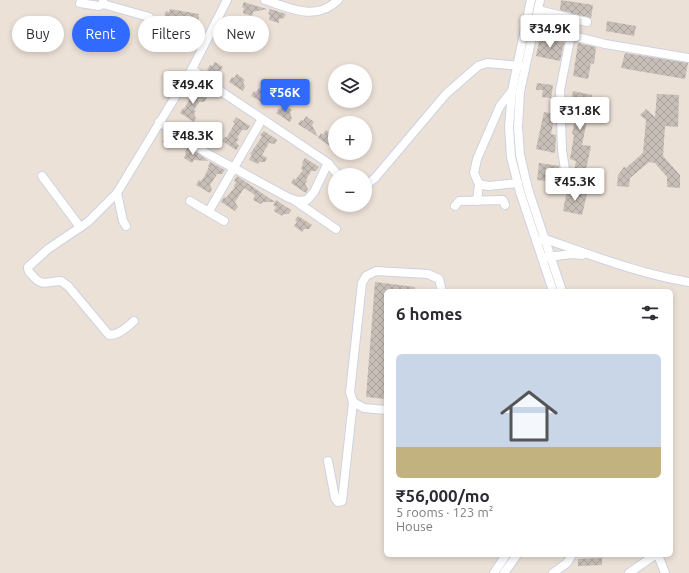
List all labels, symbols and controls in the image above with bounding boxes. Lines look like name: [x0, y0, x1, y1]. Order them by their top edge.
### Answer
pin: ₹34.9K: [517, 15, 583, 49]
chip: Buy: [12, 16, 64, 52]
chip: Rent: [72, 16, 130, 52]
chip: Filters: [138, 16, 205, 52]
chip: New: [213, 16, 269, 52]
text: ₹34.9K: [529, 21, 571, 35]
map controls: [328, 64, 372, 212]
button: layers: [328, 64, 372, 108]
pin: ₹49.4K: [160, 71, 226, 105]
text: ₹49.4K: [172, 77, 214, 91]
pin: ₹56K: [261, 79, 309, 113]
text: ₹56K: [270, 85, 300, 99]
pin: ₹31.8K: [547, 97, 613, 131]
text: ₹31.8K: [559, 103, 601, 117]
button: +: [328, 116, 372, 160]
pin: ₹48.3K: [160, 122, 226, 156]
text: ₹48.3K: [172, 128, 214, 142]
button: −: [328, 168, 372, 212]
pin: ₹45.3K: [542, 168, 608, 202]
text: ₹45.3K: [554, 174, 596, 188]
icon: filters: [639, 302, 661, 324]
text: 6 homes: [396, 304, 462, 323]
icon: home: [493, 380, 565, 452]
text: ₹56,000/mo: [396, 486, 490, 505]
text: 5 rooms · 123 m²: [396, 505, 493, 519]
text: House: [396, 519, 433, 533]

